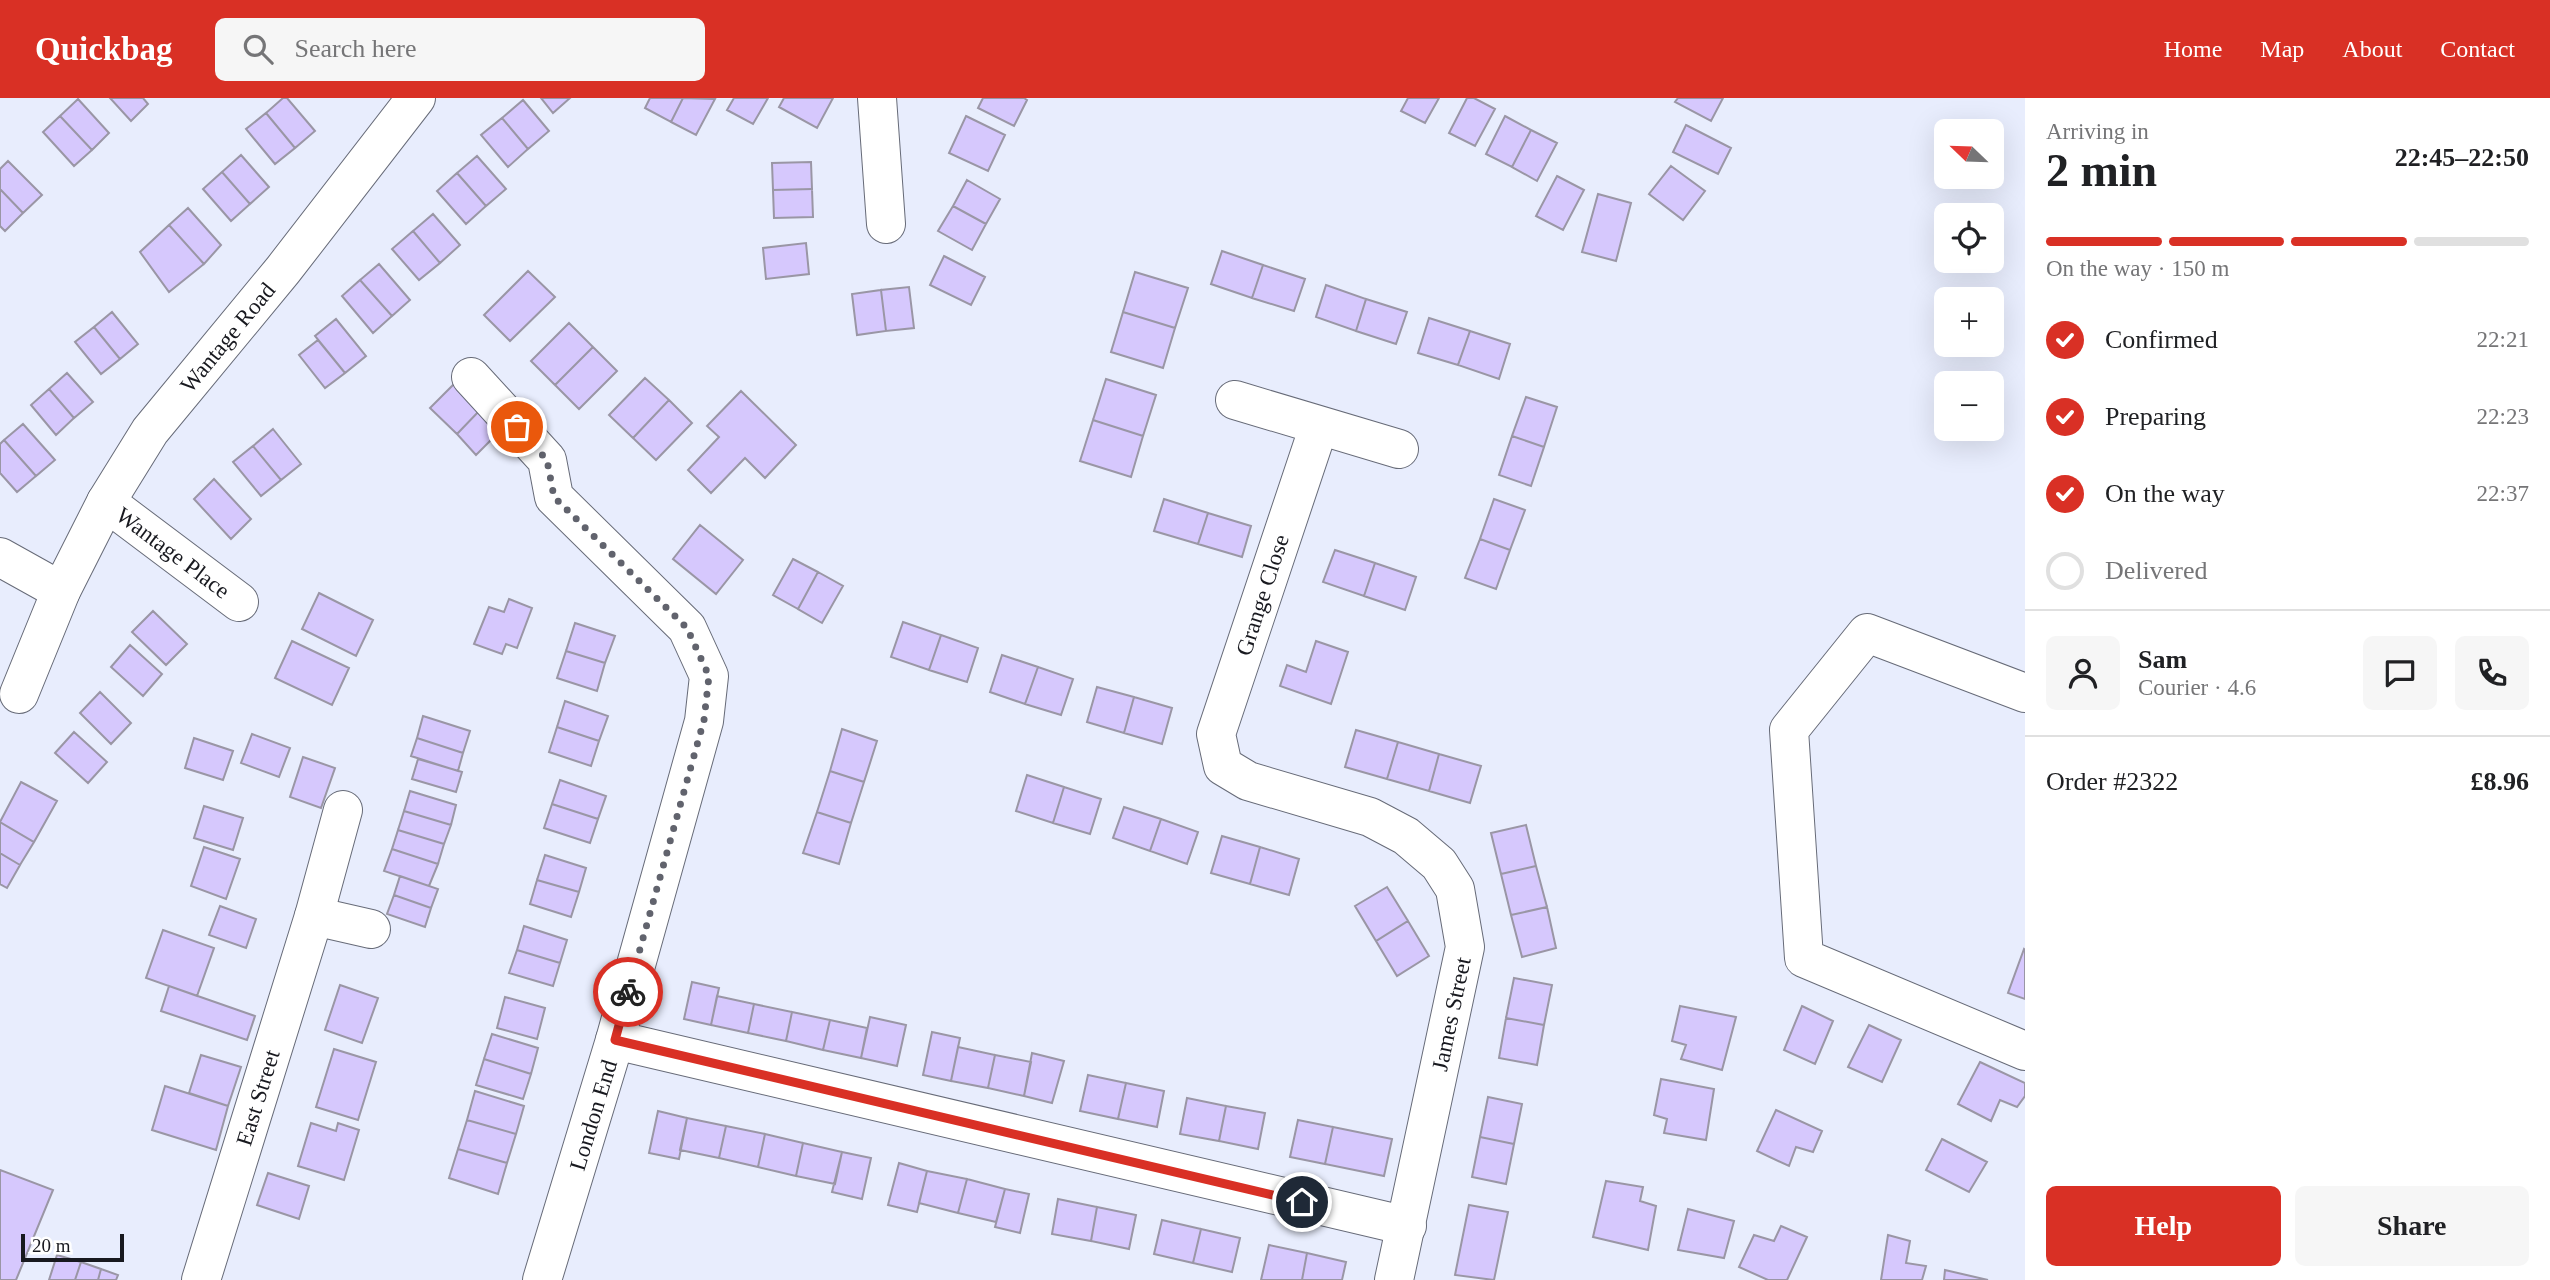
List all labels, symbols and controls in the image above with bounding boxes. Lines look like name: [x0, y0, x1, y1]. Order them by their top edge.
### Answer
search box: [215, 18, 705, 81]
icon: search: [239, 30, 277, 68]
text: Quickbag: [35, 31, 173, 67]
text: Search here: [295, 34, 417, 63]
text: Home: [2164, 36, 2222, 62]
text: Map: [2260, 36, 2304, 62]
text: About: [2342, 36, 2402, 62]
text: Contact: [2440, 36, 2515, 62]
north arrow: [1934, 119, 2004, 189]
map controls: [1934, 119, 2004, 441]
text: Arriving in: [2046, 119, 2149, 144]
text: 22:45–22:50: [2395, 143, 2529, 172]
text: 2 min: [2046, 145, 2157, 196]
button: locate: [1934, 203, 2004, 273]
text: On the way · 150 m: [2046, 256, 2229, 281]
street label: Wantage Road: [175, 278, 280, 397]
button: +: [1934, 287, 2004, 357]
icon: check: [2046, 321, 2084, 359]
text: Confirmed: [2105, 325, 2218, 354]
text: 22:21: [2477, 327, 2529, 352]
button: −: [1934, 371, 2004, 441]
pin: [487, 397, 547, 457]
icon: check: [2046, 398, 2084, 436]
text: Preparing: [2105, 402, 2206, 431]
text: 22:23: [2477, 404, 2529, 429]
icon: bag: [498, 408, 536, 446]
icon: check: [2046, 475, 2084, 513]
text: On the way: [2105, 479, 2225, 508]
text: 22:37: [2477, 481, 2529, 506]
street label: Wantage Place: [111, 502, 235, 604]
street label: Grange Close: [1231, 531, 1294, 659]
text: Delivered: [2105, 556, 2208, 585]
button: person: [2046, 636, 2120, 710]
button: chat: [2363, 636, 2437, 710]
button: phone: [2455, 636, 2529, 710]
text: Sam: [2138, 645, 2187, 674]
text: Courier · 4.6: [2138, 675, 2256, 700]
text: Order #2322: [2046, 767, 2178, 796]
text: £8.96: [2471, 767, 2529, 796]
street label: James Street: [1427, 954, 1476, 1073]
courier: [593, 957, 663, 1027]
icon: bike: [609, 973, 647, 1011]
street label: East Street: [231, 1046, 285, 1149]
street label: London End: [565, 1056, 622, 1173]
pin: [1272, 1172, 1332, 1232]
icon: home: [1283, 1183, 1321, 1221]
button: Help: [2046, 1186, 2281, 1266]
button: Share: [2295, 1186, 2529, 1266]
scale bar: [21, 1231, 124, 1263]
text: 20 m: [32, 1235, 71, 1256]

